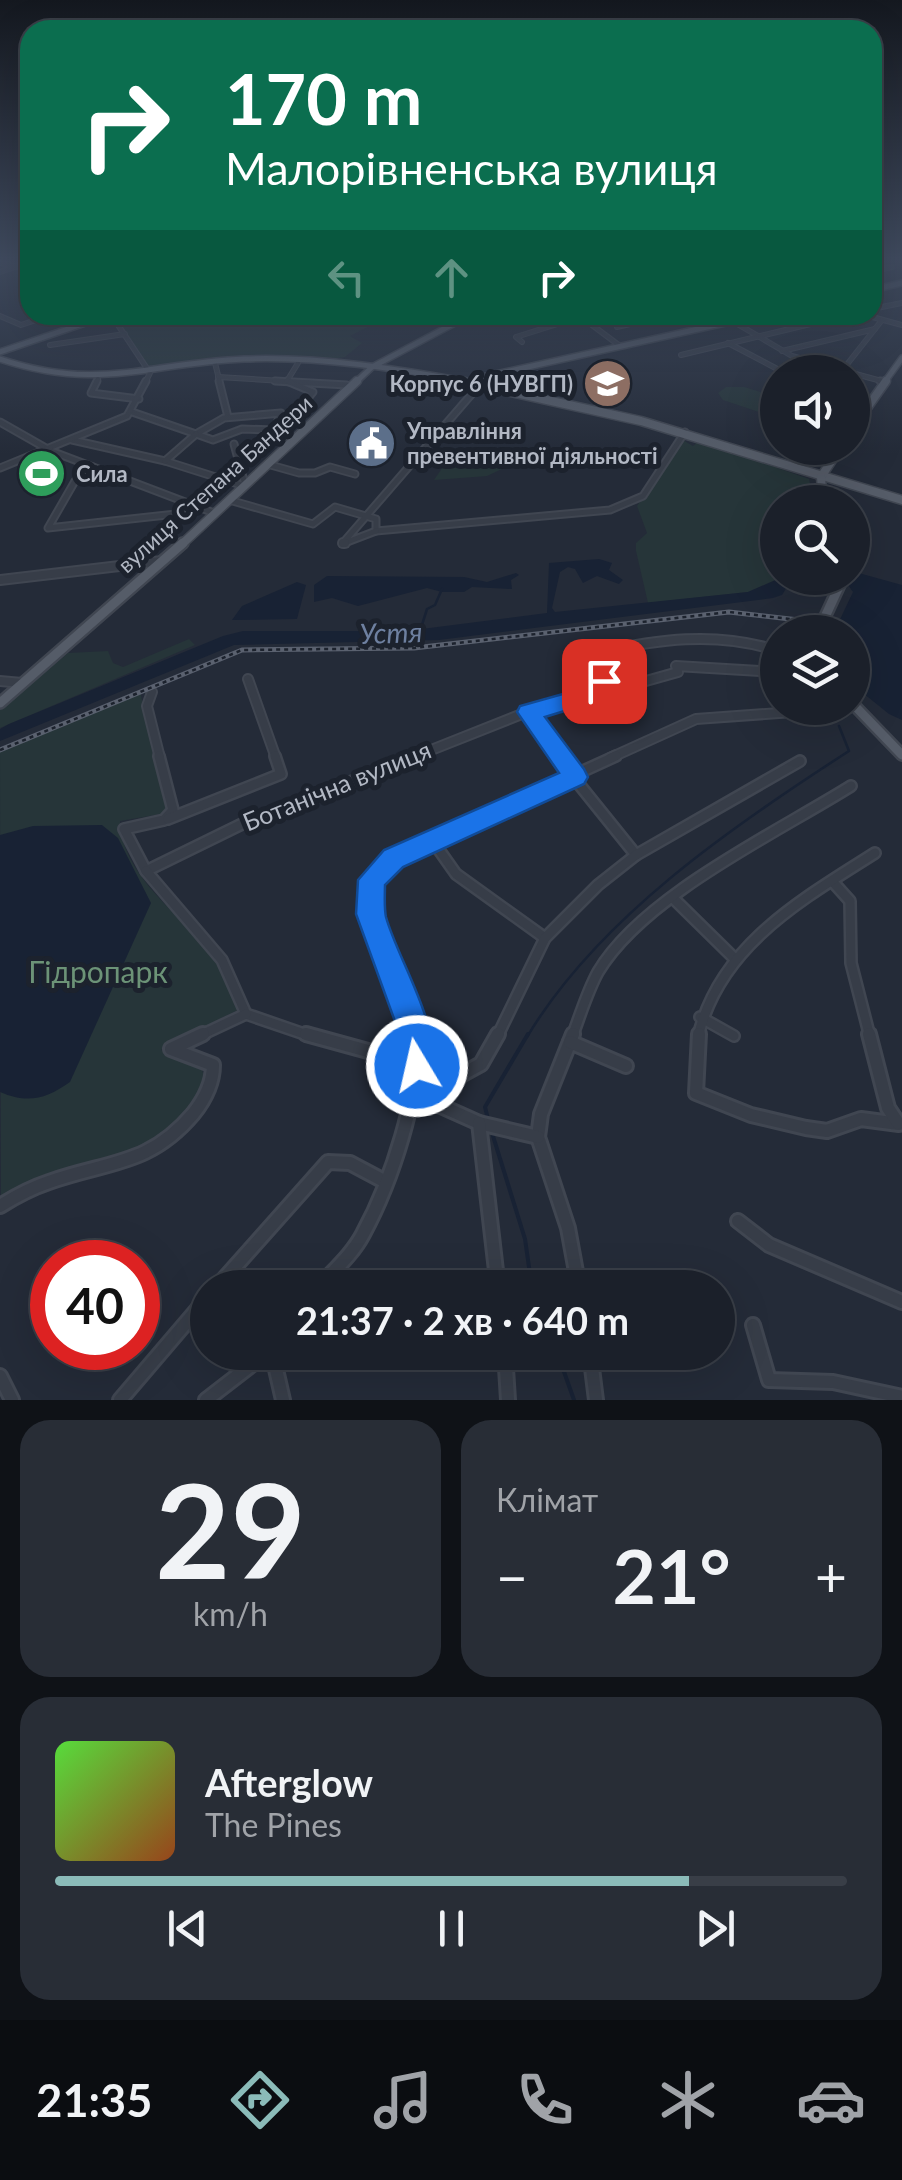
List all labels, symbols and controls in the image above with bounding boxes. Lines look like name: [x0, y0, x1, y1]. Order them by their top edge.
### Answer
text: 170 m: [225, 56, 422, 140]
icon: right: [60, 60, 190, 190]
text: Малорівненська вулиця: [225, 141, 718, 195]
icon: left: [319, 250, 374, 305]
icon: ahead: [424, 250, 479, 305]
icon: right: [529, 250, 584, 305]
map controls: [760, 355, 870, 725]
button: sound: [760, 355, 870, 465]
school or university icon: Корпус 6 (НУВГП): [582, 358, 634, 410]
place label: Корпус 6 (НУВГП): [390, 370, 573, 397]
street label: вулиця Степана Бандери: [112, 389, 317, 578]
place label: Управління превентивної діяльності: [406, 417, 658, 469]
public building icon: Управління превентивної діяльності: [346, 418, 398, 470]
sports icon: Сила: [15, 448, 67, 500]
place label: Сила: [76, 460, 128, 487]
button: search: [760, 485, 870, 595]
water label: Устя: [359, 614, 423, 650]
button: layers: [760, 615, 870, 725]
pin: [562, 639, 647, 724]
icon: arrive: [577, 654, 632, 709]
street label: Ботанічна вулиця: [238, 734, 435, 836]
park label: Гідропарк: [28, 953, 168, 989]
position arrow: [365, 1014, 469, 1118]
speed limit sign: 40: [30, 1240, 160, 1370]
text: 21:37 · 2 хв · 640 m: [296, 1297, 629, 1343]
text: 29: [155, 1451, 306, 1607]
text: Клімат: [496, 1480, 598, 1519]
text: 21°: [612, 1530, 731, 1620]
text: −: [496, 1543, 528, 1609]
text: +: [815, 1543, 847, 1609]
text: km/h: [193, 1594, 268, 1633]
text: Afterglow: [205, 1759, 373, 1805]
text: The Pines: [205, 1805, 342, 1844]
icon: previous: [160, 1901, 215, 1956]
icon: pause: [424, 1901, 479, 1956]
icon: next: [688, 1901, 743, 1956]
icon: directions: [225, 2065, 295, 2135]
icon: music: [368, 2065, 438, 2135]
icon: phone: [510, 2065, 580, 2135]
icon: climate: [653, 2065, 723, 2135]
icon: car: [796, 2065, 866, 2135]
text: 21:35: [36, 2073, 152, 2127]

